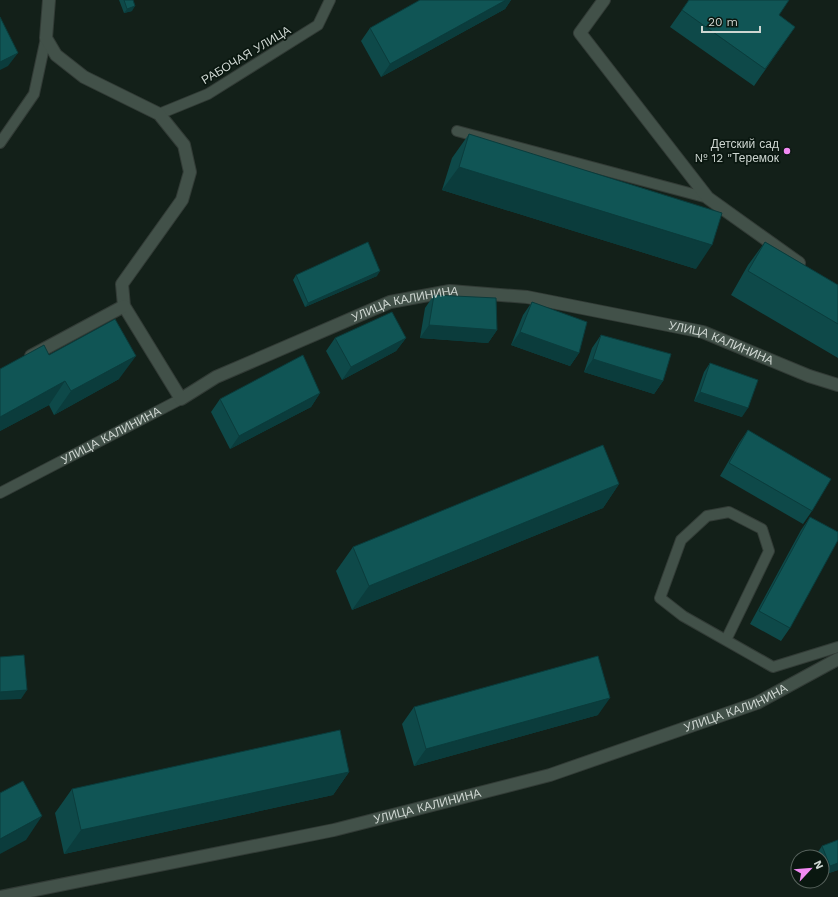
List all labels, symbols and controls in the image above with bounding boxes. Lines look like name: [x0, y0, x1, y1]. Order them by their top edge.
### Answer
scale bar: [702, 8, 760, 34]
text: 20 m: [708, 15, 738, 29]
street label: РАБОЧАЯ УЛИЦА: [199, 23, 293, 87]
place label: Детский сад № 12 "Теремок: [695, 137, 780, 165]
marker: Детский сад № 12 "Теремок: [782, 146, 792, 156]
street label: УЛИЦА КАЛИНИНА: [349, 284, 459, 325]
street label: УЛИЦА КАЛИНИНА: [667, 318, 776, 367]
street label: УЛИЦА КАЛИНИНА: [59, 404, 163, 467]
street label: УЛИЦА КАЛИНИНА: [682, 681, 790, 735]
street label: УЛИЦА КАЛИНИНА: [372, 786, 483, 827]
north arrow: [790, 849, 830, 889]
text: N: [811, 858, 826, 871]

